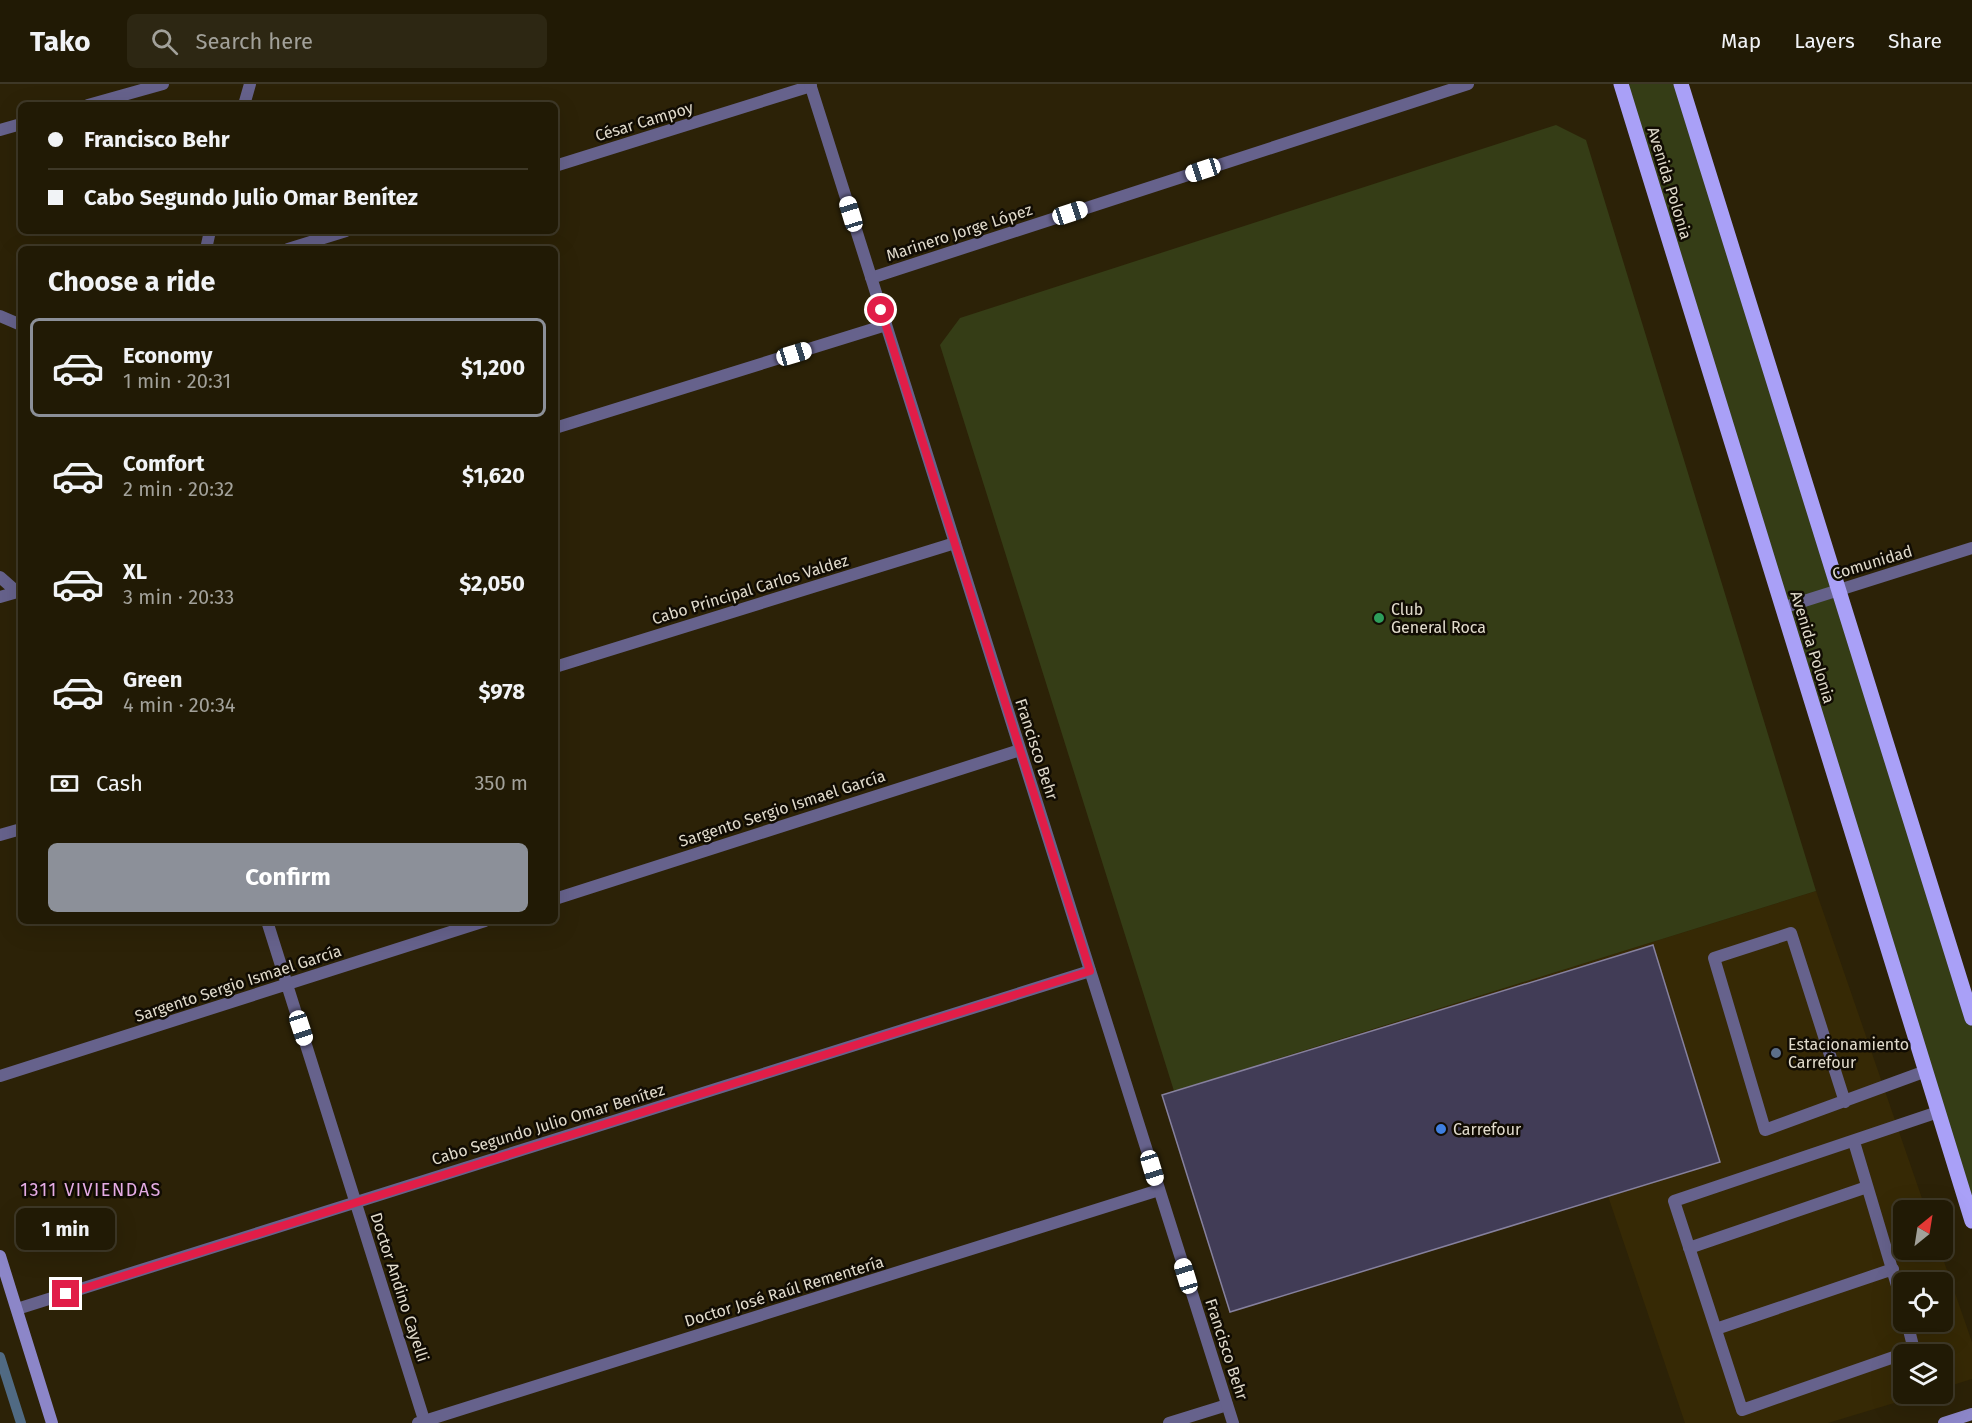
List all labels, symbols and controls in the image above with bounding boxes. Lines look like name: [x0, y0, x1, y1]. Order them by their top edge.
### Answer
search box: [127, 14, 547, 68]
text: Tako: [30, 25, 91, 58]
icon: search: [148, 25, 181, 58]
text: Search here: [196, 28, 313, 55]
text: Map: [1721, 28, 1761, 54]
text: Layers: [1794, 28, 1855, 54]
text: Share: [1888, 28, 1942, 54]
street label: César Campoy: [593, 97, 696, 145]
street label: Avenida Polonia: [1643, 125, 1696, 242]
text: Francisco Behr: [84, 126, 230, 153]
car: [1183, 156, 1223, 184]
text: Cabo Segundo Julio Omar Benítez: [84, 184, 418, 211]
car: [837, 194, 865, 234]
car: [1050, 199, 1090, 227]
street label: Marinero Jorge López: [884, 200, 1035, 265]
text: Choose a ride: [48, 266, 215, 298]
route start: [867, 296, 894, 323]
car: [774, 340, 814, 368]
icon: car: [51, 341, 105, 395]
text: Economy: [123, 342, 212, 369]
text: $1,200: [461, 354, 525, 381]
text: 1 min · 20:31: [123, 369, 231, 393]
icon: car: [51, 449, 105, 503]
text: Comfort: [123, 450, 204, 477]
text: $1,620: [462, 462, 525, 489]
text: 2 min · 20:32: [123, 477, 234, 501]
street label: Comunidad: [1830, 541, 1914, 584]
street label: Cabo Principal Carlos Valdez: [650, 550, 851, 628]
icon: car: [51, 557, 105, 611]
text: XL: [123, 558, 147, 585]
text: $2,050: [459, 570, 525, 597]
text: 3 min · 20:33: [123, 585, 234, 609]
street label: Avenida Polonia: [1786, 589, 1839, 706]
place label: Club General Roca: [1391, 600, 1486, 637]
marker: Club General Roca: [1372, 611, 1386, 625]
icon: car: [51, 665, 105, 719]
text: Green: [123, 666, 182, 693]
text: $978: [479, 678, 525, 705]
text: 4 min · 20:34: [123, 693, 235, 717]
street label: Francisco Behr: [1011, 696, 1062, 803]
street label: Sargento Sergio Ismael García: [676, 766, 888, 851]
icon: cash: [48, 767, 81, 800]
text: Cash: [96, 770, 143, 797]
text: 350 m: [474, 771, 528, 795]
button: Confirm: [48, 843, 528, 912]
street label: Sargento Sergio Ismael García: [132, 941, 344, 1026]
car: [287, 1008, 315, 1048]
place label: Estacionamiento Carrefour: [1788, 1035, 1909, 1072]
marker: Estacionamiento Carrefour: [1769, 1046, 1783, 1060]
street label: Cabo Segundo Julio Omar Benítez: [429, 1080, 667, 1169]
place label: Carrefour: [1453, 1120, 1522, 1139]
marker: Carrefour: [1434, 1122, 1448, 1136]
car: [1138, 1148, 1166, 1188]
district label: 1311 VIVIENDAS: [20, 1179, 162, 1201]
north arrow: [1893, 1200, 1953, 1260]
map controls: [1893, 1200, 1953, 1404]
callout: 1 min: [16, 1207, 116, 1249]
street label: Doctor Andino Cayelli: [366, 1210, 433, 1364]
text: 1 min: [41, 1217, 90, 1241]
street label: Doctor José Raúl Rementería: [682, 1252, 886, 1331]
car: [1172, 1256, 1200, 1296]
button: locate: [1893, 1272, 1953, 1332]
route end: [52, 1280, 79, 1307]
street label: Francisco Behr: [1201, 1296, 1252, 1403]
button: layers: [1893, 1344, 1953, 1404]

